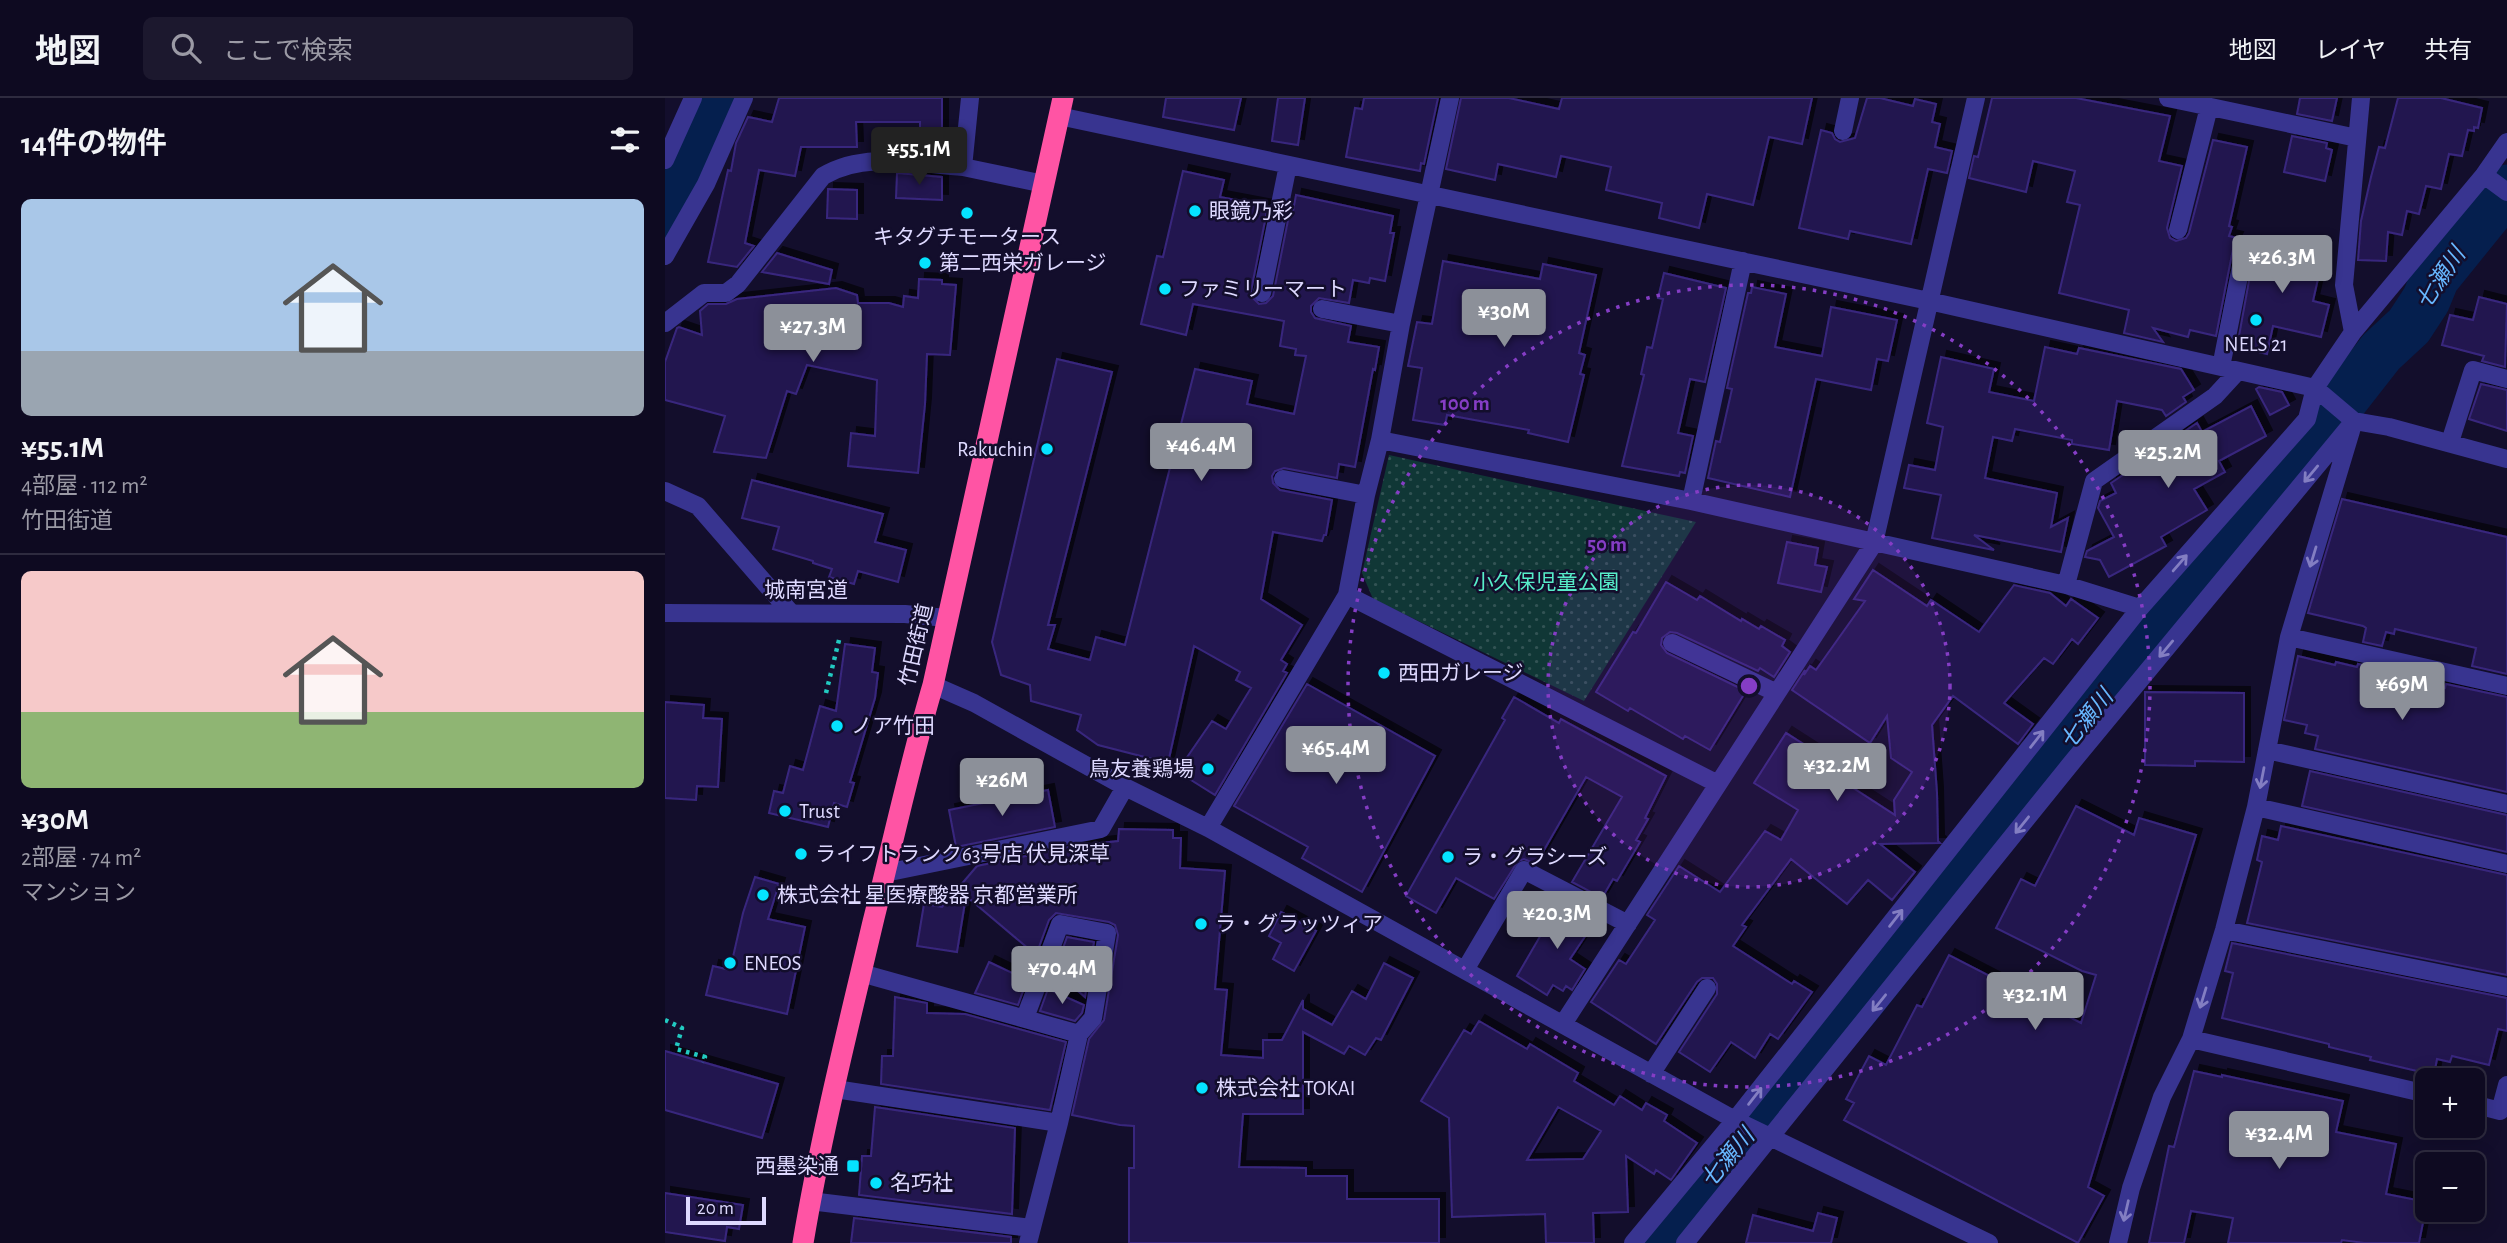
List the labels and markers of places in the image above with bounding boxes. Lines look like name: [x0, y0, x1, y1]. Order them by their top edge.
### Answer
pin: ¥55.1M: [862, 127, 976, 187]
place label: 眼鏡乃彩: [1209, 200, 1293, 222]
marker: 眼鏡乃彩: [1187, 203, 1203, 219]
marker: キタグチモータース: [959, 205, 975, 221]
place label: キタグチモータース: [873, 226, 1061, 248]
pin: ¥26.3M: [2225, 236, 2339, 295]
place label: 第二西栄ガレージ: [939, 252, 1107, 274]
marker: 第二西栄ガレージ: [917, 255, 933, 271]
place label: ファミリーマート: [1179, 279, 1347, 300]
marker: ファミリーマート: [1157, 281, 1173, 297]
pin: ¥30M: [1463, 289, 1545, 349]
pin: ¥27.3M: [756, 304, 870, 364]
marker: NELS 21: [2248, 312, 2264, 328]
place label: NELS 21: [2224, 334, 2288, 355]
pin: ¥46.4M: [1144, 424, 1258, 483]
pin: ¥25.2M: [2111, 430, 2225, 490]
place label: Rakuchin: [957, 439, 1033, 460]
marker: Rakuchin: [1039, 441, 1055, 457]
place label: 西田ガレージ: [1398, 662, 1524, 684]
pin: ¥69M: [2361, 662, 2443, 722]
marker: 西田ガレージ: [1376, 665, 1392, 681]
centre of rings: [1737, 674, 1761, 698]
place label: ノア竹田: [851, 715, 935, 737]
marker: ノア竹田: [829, 718, 845, 734]
pin: ¥65.4M: [1279, 726, 1393, 786]
pin: ¥32.2M: [1780, 744, 1894, 803]
pin: ¥26M: [961, 758, 1043, 818]
place label: 鳥友養鶏場: [1089, 758, 1194, 780]
marker: 鳥友養鶏場: [1200, 761, 1216, 777]
place label: Trust: [799, 801, 840, 822]
marker: Trust: [777, 803, 793, 819]
place label: ライフトランク63号店 伏見深草: [815, 843, 1110, 865]
place label: ラ・グラシーズ: [1462, 845, 1608, 868]
marker: ライフトランク63号店 伏見深草: [793, 846, 809, 862]
marker: ラ・グラシーズ: [1440, 849, 1456, 865]
place label: 株式会社 星医療酸器 京都営業所: [777, 884, 1078, 906]
marker: 株式会社 星医療酸器 京都営業所: [755, 887, 771, 903]
pin: ¥20.3M: [1500, 892, 1614, 951]
place label: ラ・グラッツィア: [1215, 913, 1383, 935]
marker: ラ・グラッツィア: [1193, 916, 1209, 932]
pin: ¥70.4M: [1005, 946, 1119, 1006]
place label: ENEOS: [744, 953, 802, 974]
marker: ENEOS: [722, 955, 738, 971]
pin: ¥32.1M: [1978, 972, 2092, 1032]
place label: 株式会社 TOKAI: [1216, 1077, 1355, 1099]
marker: 株式会社 TOKAI: [1194, 1080, 1210, 1096]
pin: ¥32.4M: [2222, 1112, 2336, 1171]
place label: 西墨染通: [755, 1155, 839, 1177]
marker: 西墨染通: [845, 1158, 861, 1174]
place label: 名巧社: [890, 1172, 953, 1194]
marker: 名巧社: [868, 1175, 884, 1191]

